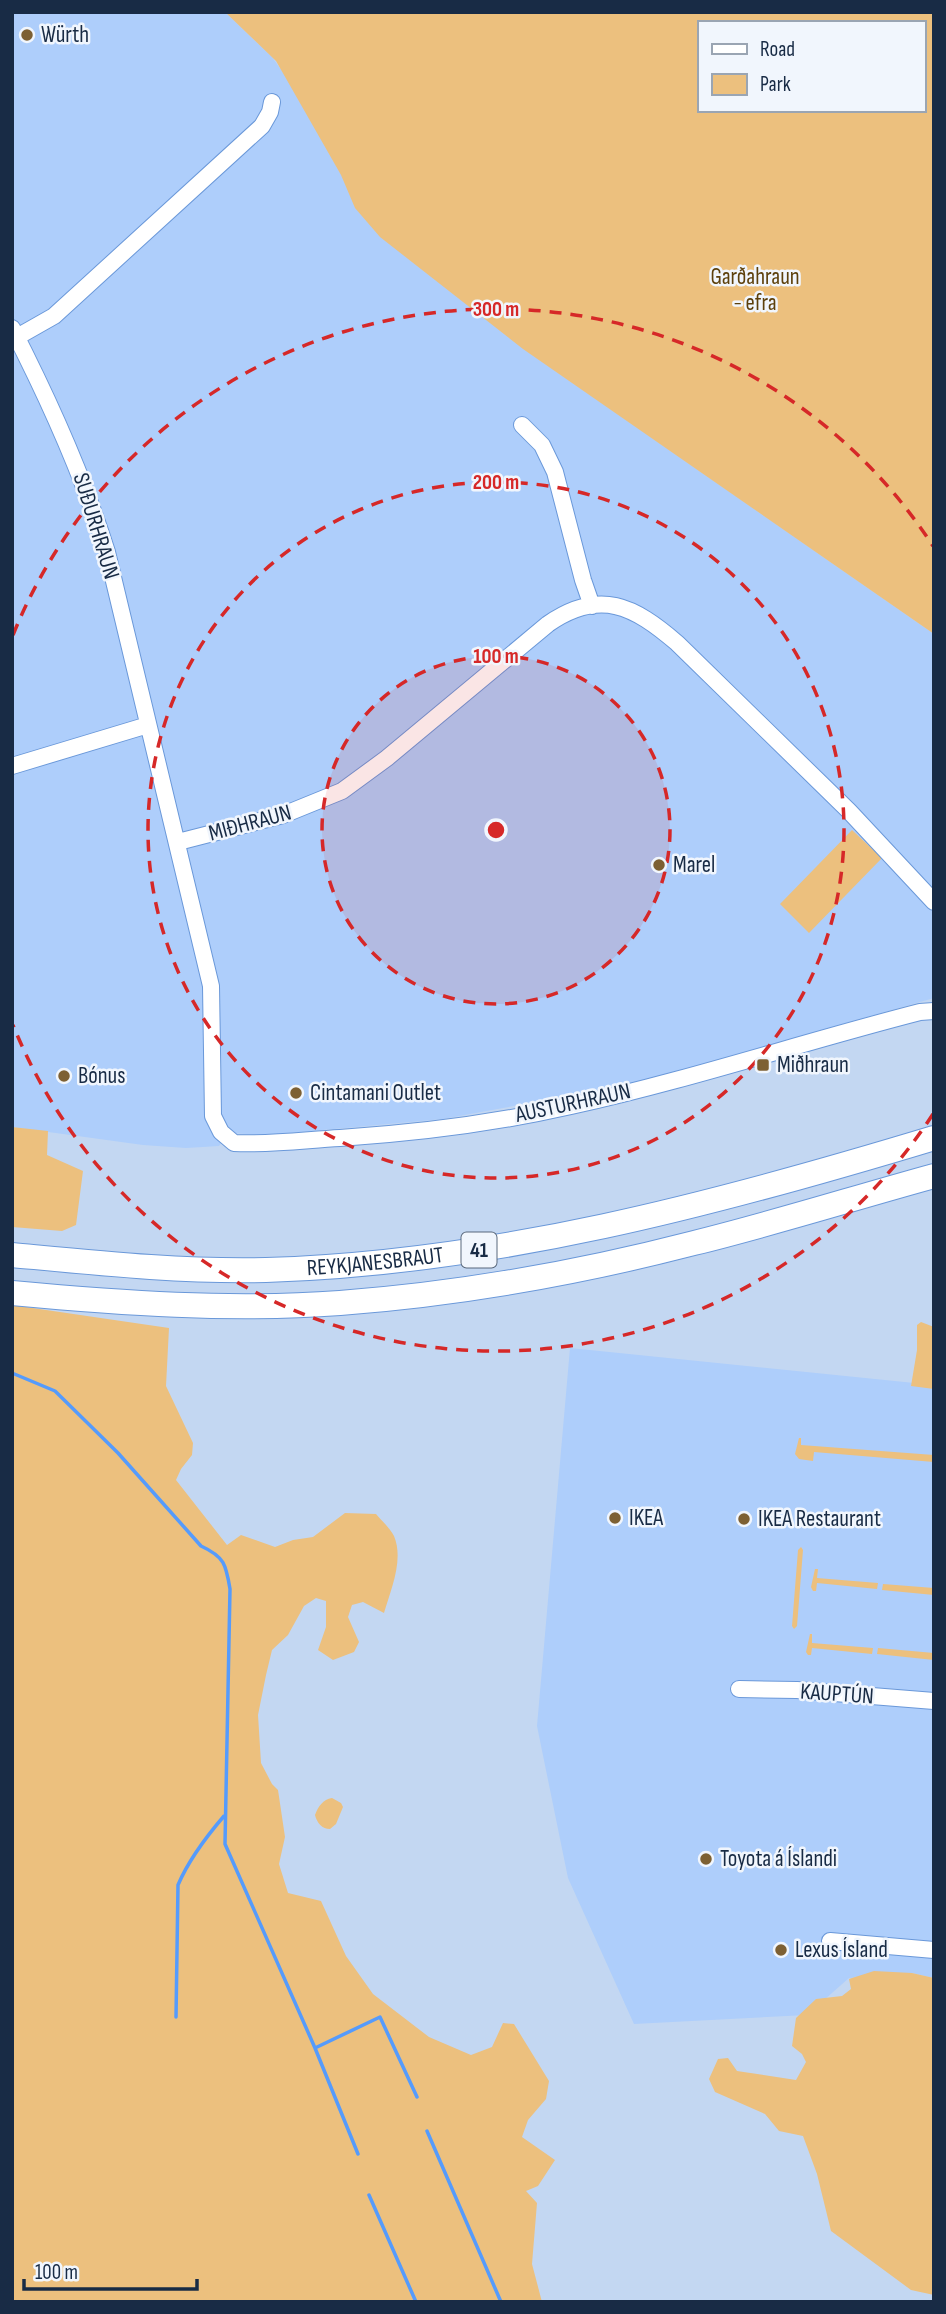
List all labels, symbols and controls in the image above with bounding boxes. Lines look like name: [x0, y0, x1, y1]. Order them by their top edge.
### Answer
place label: Würth: [41, 21, 89, 49]
legend: [698, 21, 925, 112]
marker: Würth: [19, 27, 35, 43]
text: Road: [760, 37, 795, 62]
text: Park: [760, 72, 791, 97]
park label: Garðahraun - efra: [710, 263, 800, 317]
text: 300 m: [473, 297, 519, 322]
street label: SUÐURHRAUN: [67, 470, 125, 582]
text: 200 m: [473, 470, 519, 495]
text: 100 m: [473, 644, 519, 669]
street label: MIÐHRAUN: [206, 799, 294, 847]
centre of rings: [484, 818, 508, 842]
place label: Marel: [673, 851, 715, 879]
marker: Marel: [651, 857, 667, 873]
place label: Miðhraun: [777, 1051, 849, 1079]
marker: Miðhraun: [755, 1057, 771, 1073]
place label: Bónus: [78, 1062, 126, 1090]
marker: Bónus: [56, 1068, 72, 1084]
street label: AUSTURHRAUN: [512, 1077, 633, 1129]
place label: Cintamani Outlet: [310, 1079, 441, 1107]
marker: Cintamani Outlet: [288, 1085, 304, 1101]
road number: 41: [462, 1232, 496, 1268]
street label: REYKJANESBRAUT: [306, 1241, 445, 1282]
place label: IKEA: [629, 1504, 663, 1532]
place label: IKEA Restaurant: [758, 1505, 881, 1533]
marker: IKEA: [607, 1510, 623, 1526]
marker: IKEA Restaurant: [736, 1511, 752, 1527]
street label: KAUPTÚN: [799, 1677, 875, 1711]
place label: Toyota á Íslandi: [720, 1845, 837, 1873]
marker: Toyota á Íslandi: [698, 1851, 714, 1867]
place label: Lexus Ísland: [795, 1936, 888, 1964]
marker: Lexus Ísland: [773, 1942, 789, 1958]
scale bar: [24, 2248, 198, 2292]
text: 100 m: [35, 2260, 78, 2285]

